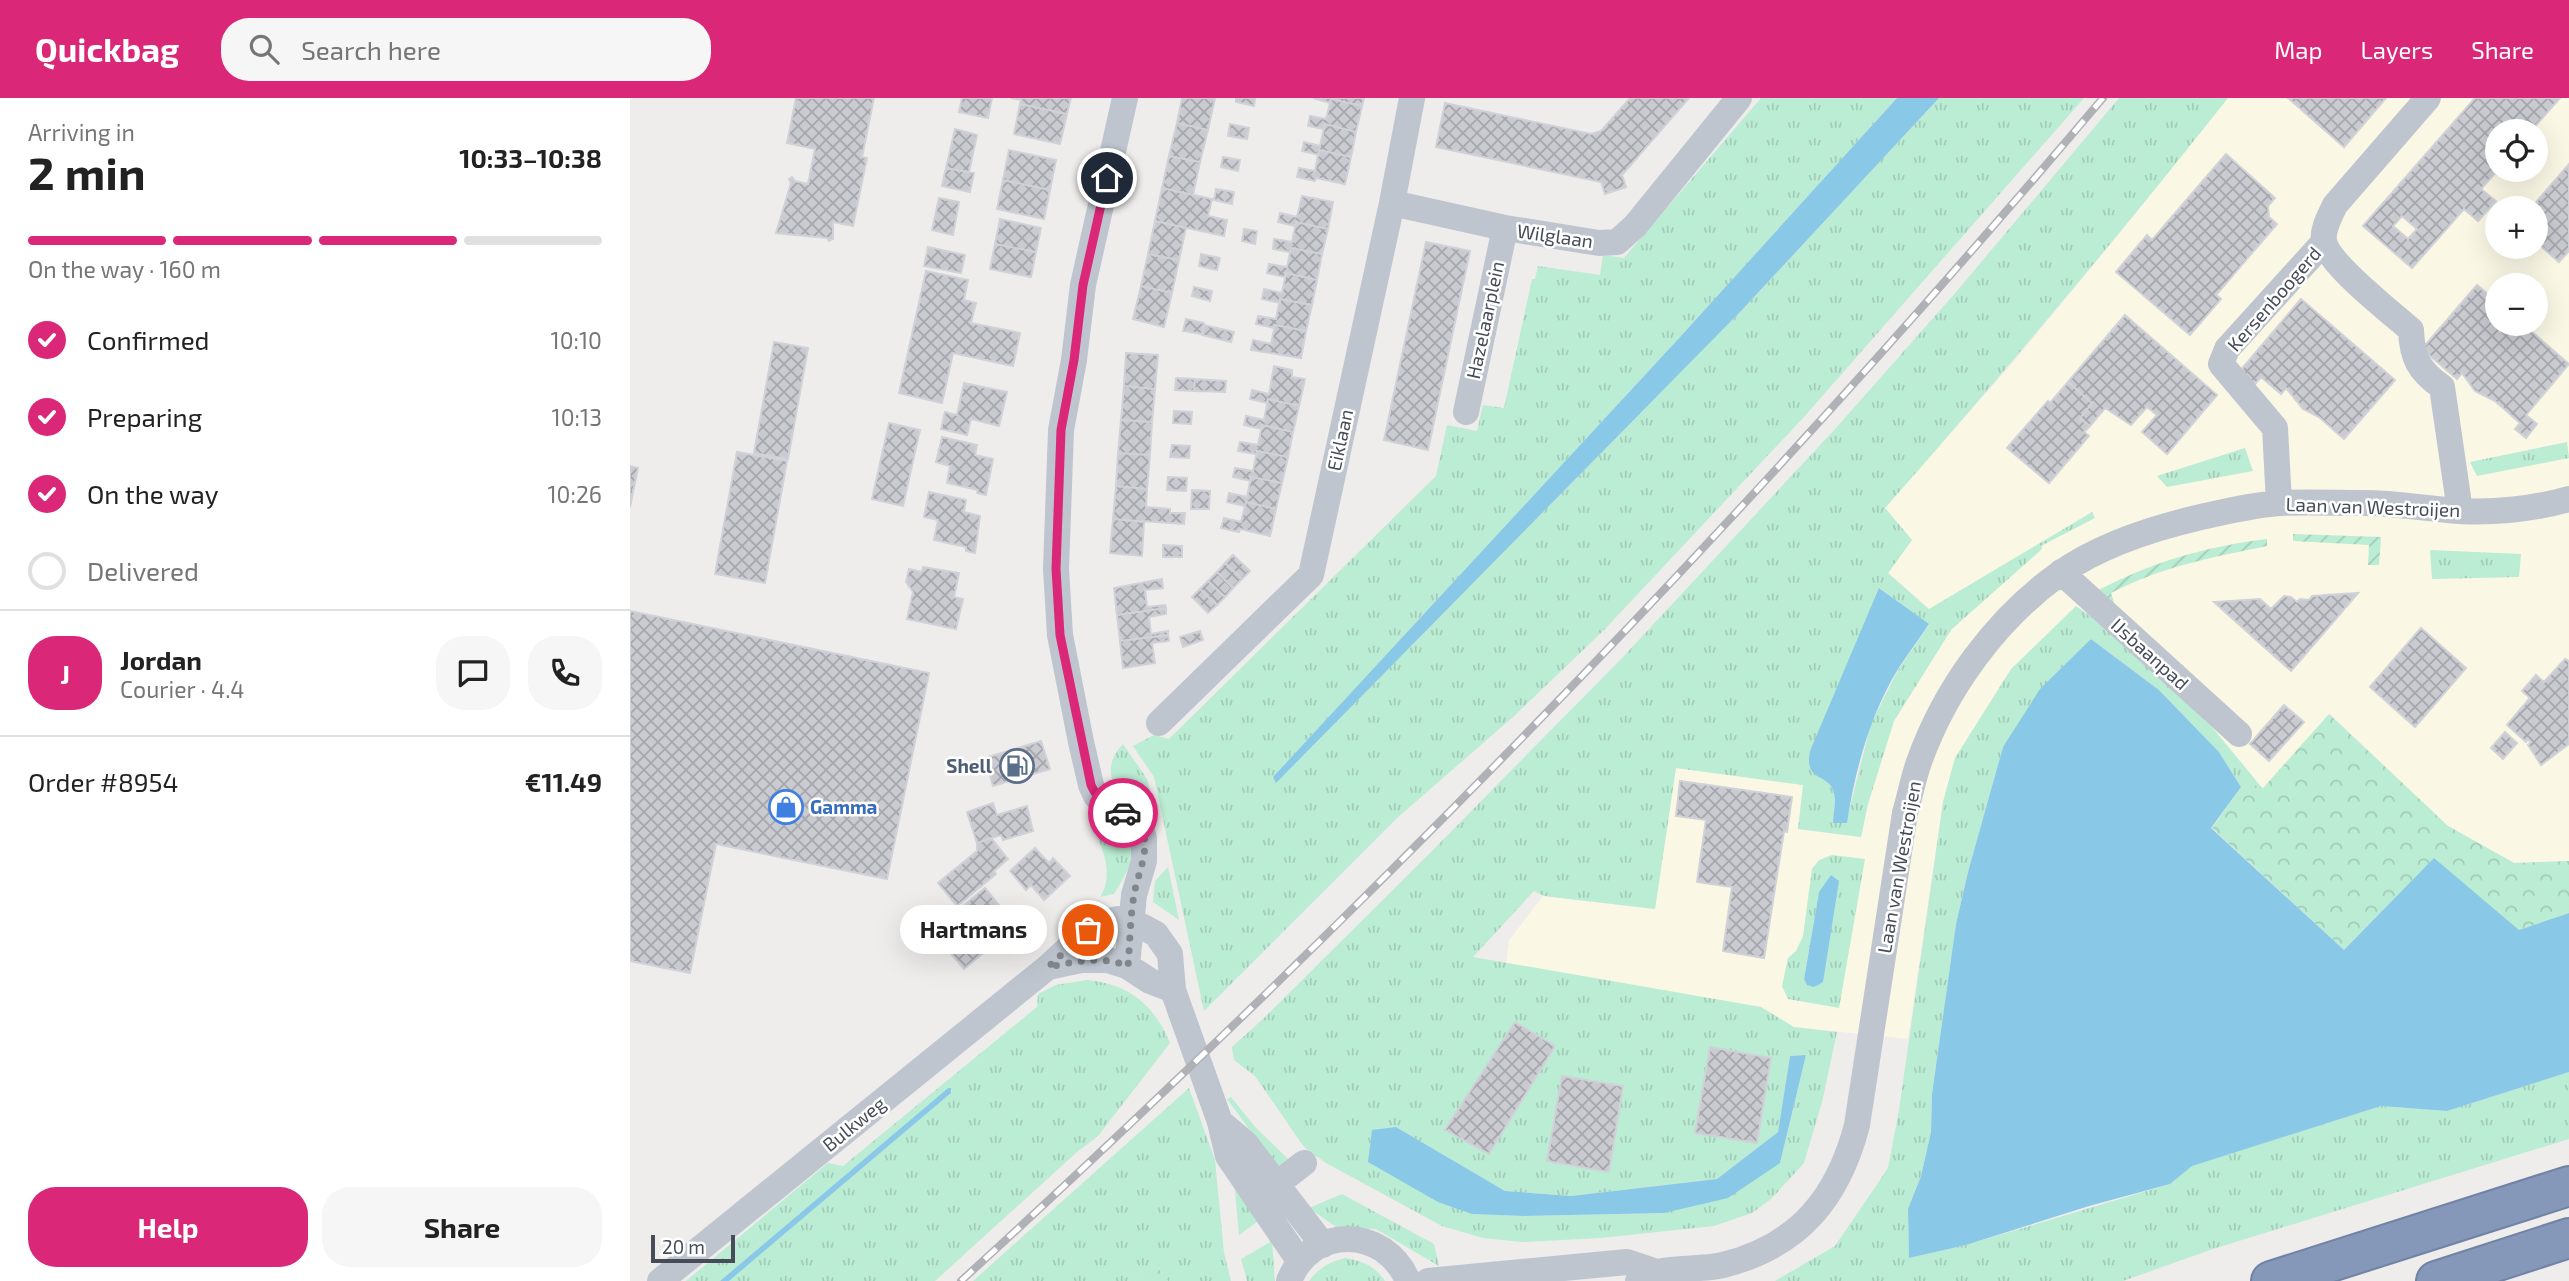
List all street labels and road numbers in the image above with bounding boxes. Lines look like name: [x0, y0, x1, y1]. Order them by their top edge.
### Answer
street label: Wilglaan: [1516, 219, 1595, 252]
street label: Kersenboogerd: [2222, 242, 2325, 356]
street label: Hazelaarplein: [1461, 259, 1508, 381]
street label: Eiklaan: [1322, 407, 1357, 473]
street label: Laan van Westroijen: [2285, 492, 2461, 521]
street label: IJsbaanpad: [2107, 613, 2194, 694]
street label: Laan van Westroijen: [1872, 779, 1925, 955]
street label: Bulkweg: [818, 1091, 890, 1156]

